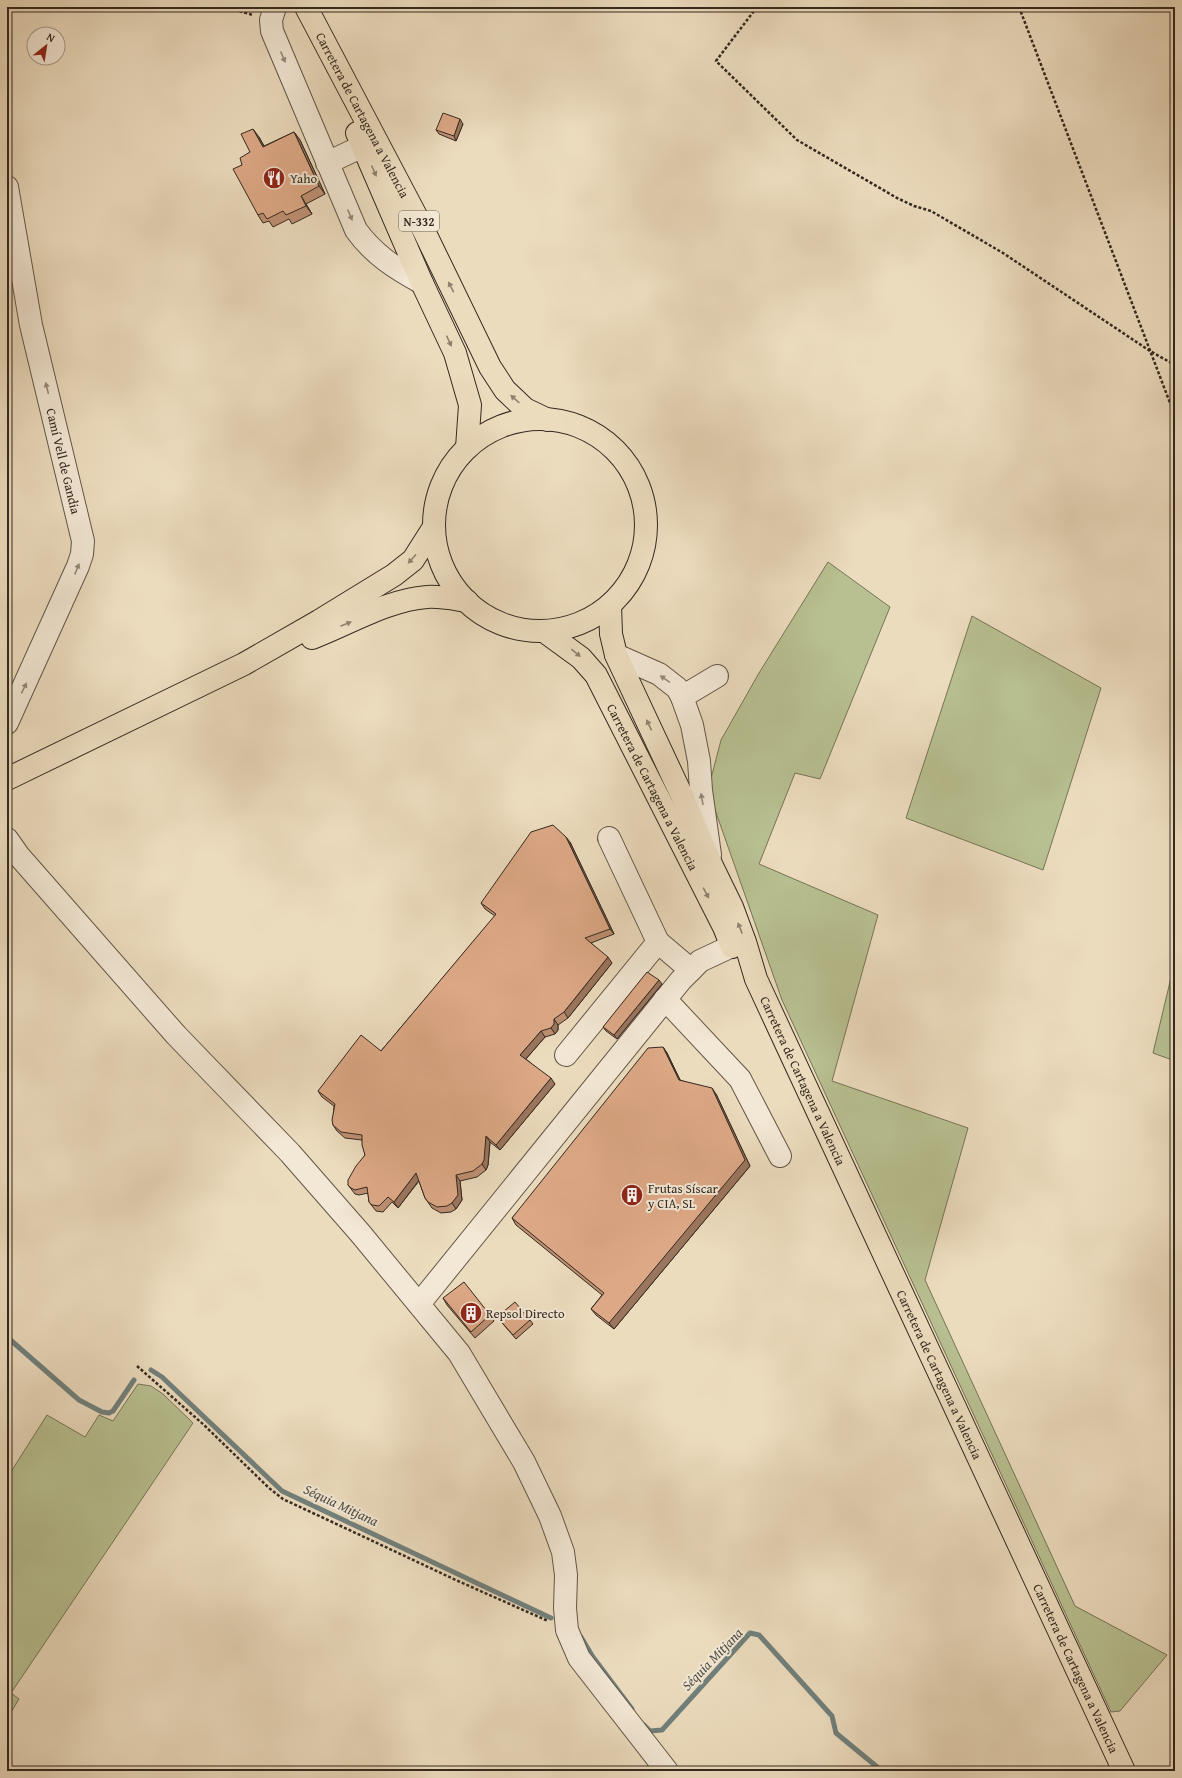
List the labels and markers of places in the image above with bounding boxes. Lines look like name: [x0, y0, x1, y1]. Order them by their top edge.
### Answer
restaurant icon: Yaho: [261, 165, 287, 191]
place label: Yaho: [290, 169, 317, 188]
place label: Frutas Síscar y CIA, SL: [647, 1179, 719, 1213]
building icon: Frutas Síscar y CIA, SL: [619, 1182, 645, 1208]
building icon: Repsol Directo: [458, 1300, 484, 1326]
place label: Repsol Directo: [486, 1304, 565, 1323]

